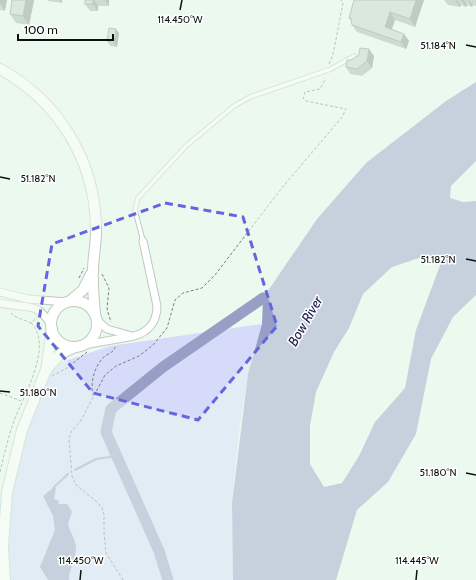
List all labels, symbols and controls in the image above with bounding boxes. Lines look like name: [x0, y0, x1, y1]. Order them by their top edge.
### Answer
text: 114.450°W: [158, 13, 203, 26]
scale bar: [18, 16, 113, 42]
text: 100 m: [24, 22, 58, 37]
text: 51.184°N: [420, 39, 456, 52]
text: 51.182°N: [20, 172, 56, 185]
text: 51.182°N: [420, 253, 456, 266]
water label: Bow River: [284, 292, 327, 349]
text: 51.180°N: [20, 386, 56, 399]
text: 51.180°N: [420, 466, 456, 479]
text: 114.450°W: [59, 554, 104, 567]
text: 114.445°W: [395, 554, 439, 567]

